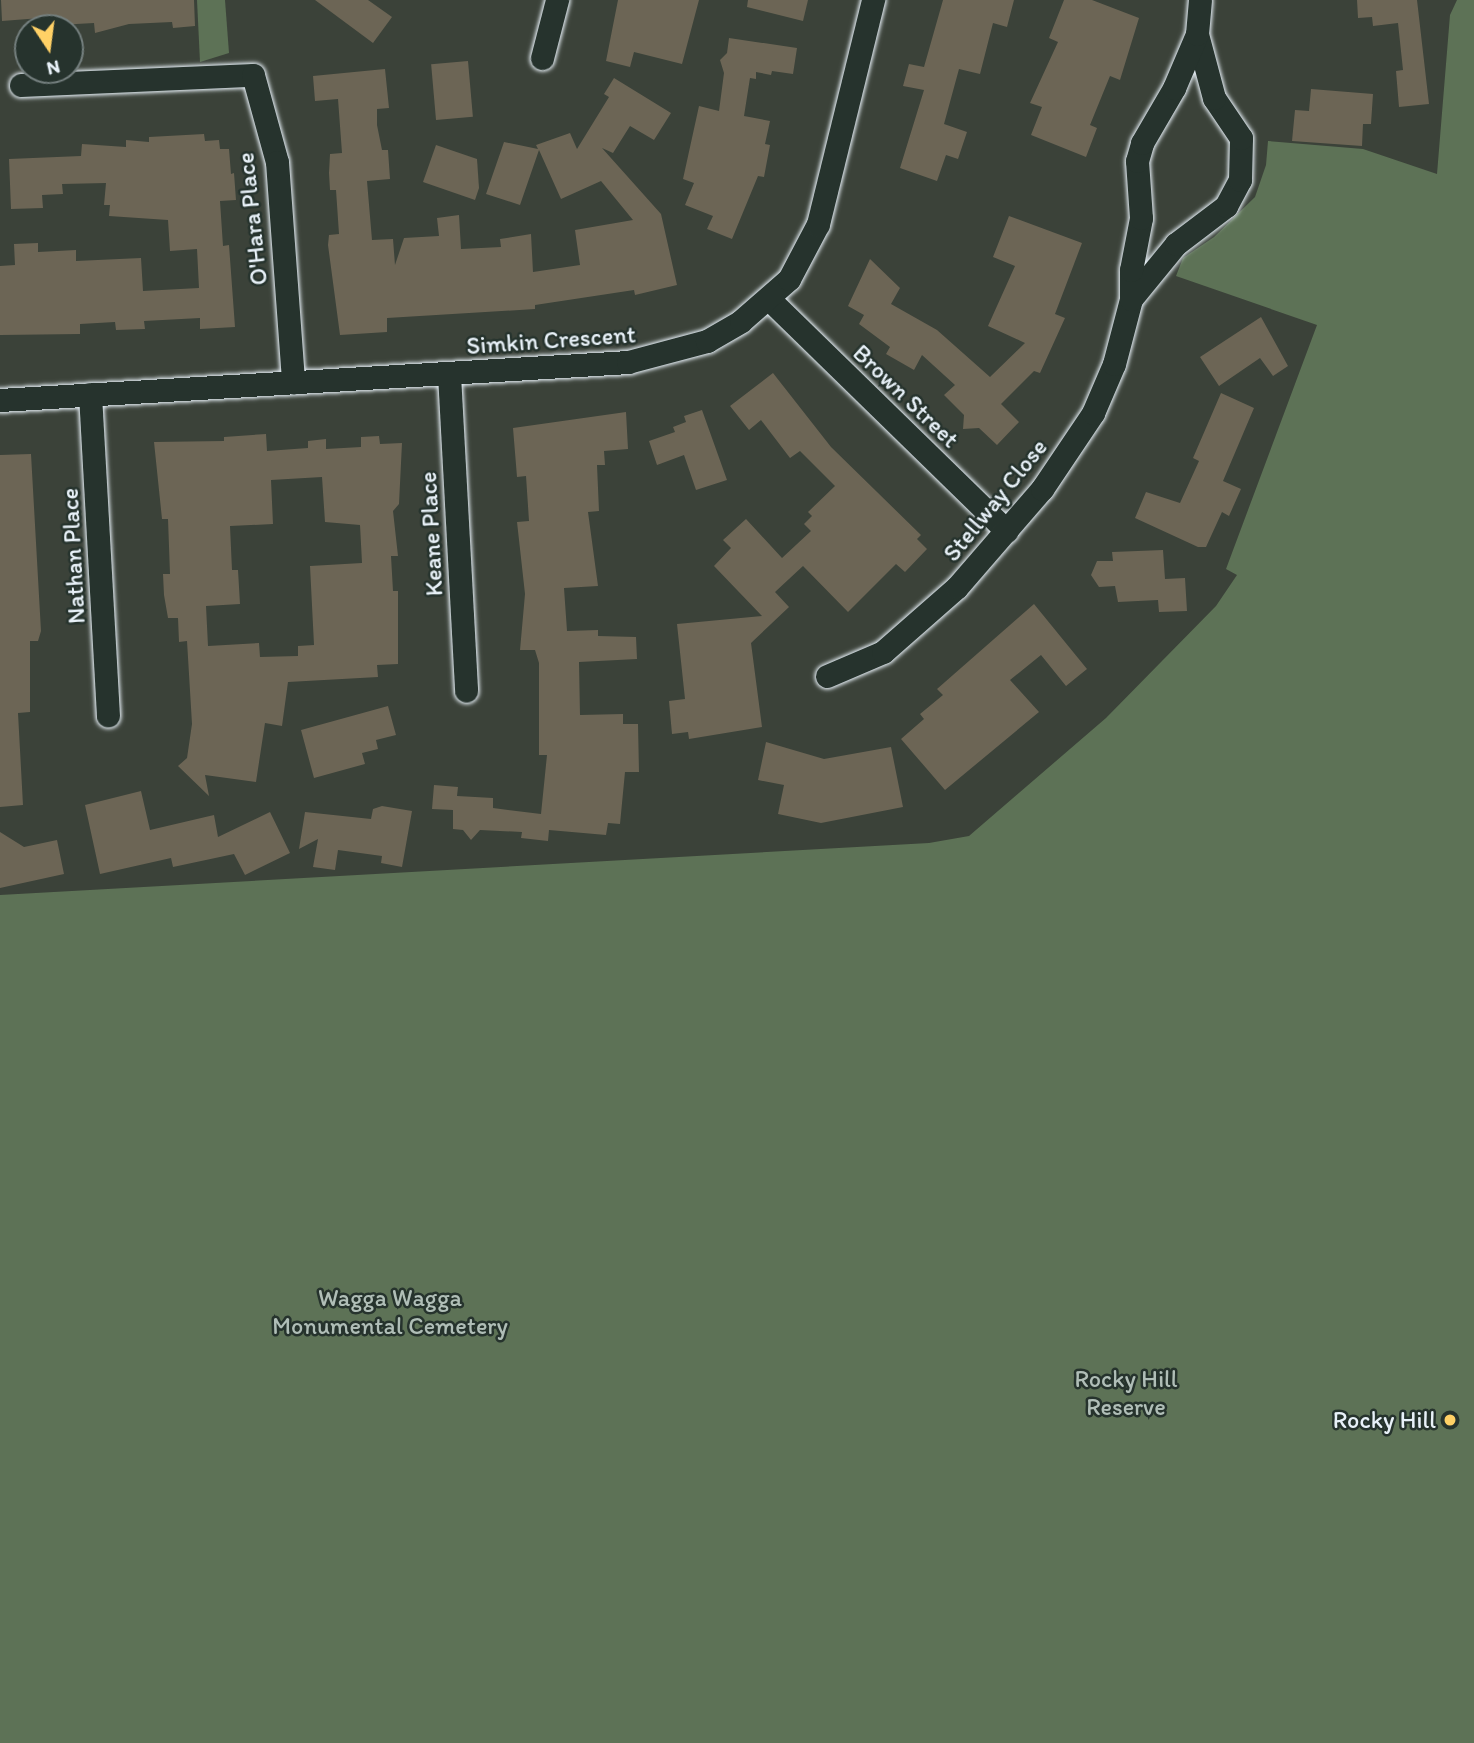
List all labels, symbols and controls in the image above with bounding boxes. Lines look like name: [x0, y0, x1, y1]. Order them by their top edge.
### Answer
north arrow: [14, 14, 84, 84]
text: N: [45, 55, 62, 81]
street label: O'Hara Place: [231, 151, 273, 287]
street label: Simkin Crescent: [466, 320, 636, 360]
street label: Brown Street: [847, 338, 965, 454]
street label: Stellway Close: [937, 433, 1053, 567]
street label: Keane Place: [413, 471, 449, 597]
street label: Nathan Place: [55, 487, 91, 625]
park label: Wagga Wagga Monumental Cemetery: [272, 1284, 508, 1340]
park label: Rocky Hill Reserve: [1074, 1365, 1178, 1421]
place label: Rocky Hill: [1333, 1406, 1436, 1434]
marker: Rocky Hill: [1442, 1412, 1458, 1428]

